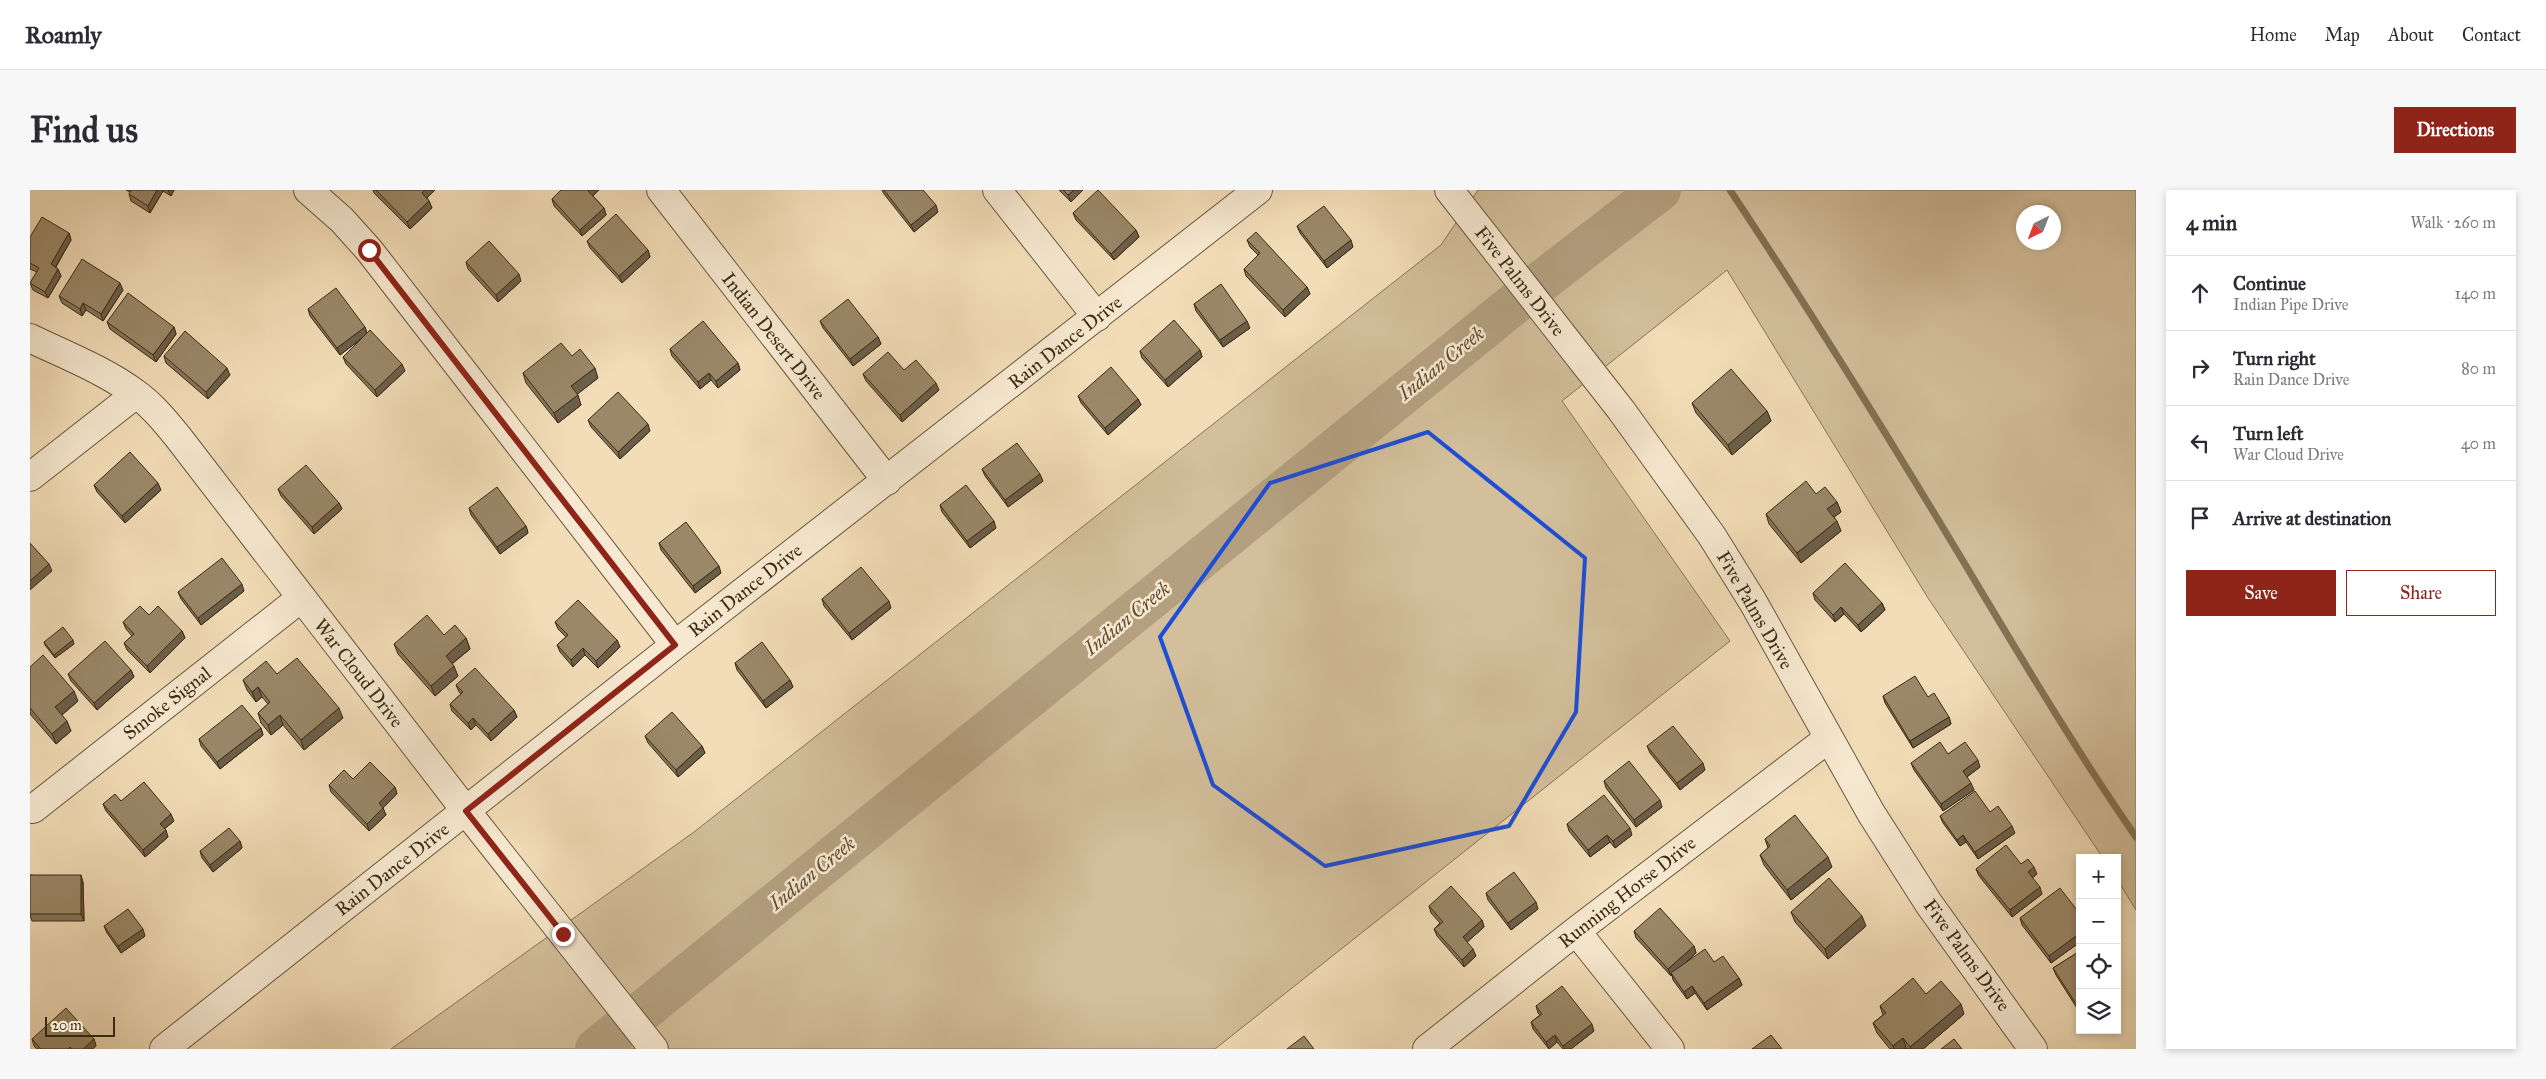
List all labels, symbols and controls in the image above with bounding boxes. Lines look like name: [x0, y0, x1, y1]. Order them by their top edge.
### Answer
text: Roamly: [25, 20, 102, 50]
text: Home: [2250, 24, 2297, 46]
text: Map: [2325, 24, 2360, 46]
text: About: [2388, 24, 2434, 46]
text: Contact: [2462, 24, 2521, 46]
button: Directions: [2394, 107, 2516, 153]
text: Find us: [30, 109, 138, 152]
north arrow: [2016, 205, 2061, 250]
text: 4 min: [2186, 210, 2237, 236]
text: Walk · 260 m: [2410, 213, 2496, 232]
street label: Five Palms Drive: [1470, 222, 1570, 341]
route start: [358, 239, 381, 262]
street label: Indian Desert Drive: [717, 268, 831, 404]
text: Continue: [2233, 272, 2306, 295]
icon: ahead: [2186, 279, 2214, 307]
text: 140 m: [2455, 284, 2496, 303]
street label: Rain Dance Drive: [1003, 290, 1127, 394]
text: Indian Pipe Drive: [2233, 295, 2348, 314]
water label: Indian Creek: [1392, 321, 1489, 406]
text: Turn right: [2233, 347, 2316, 370]
icon: right: [2186, 354, 2214, 382]
text: 80 m: [2461, 359, 2496, 378]
text: Rain Dance Drive: [2233, 370, 2349, 389]
text: Turn left: [2233, 422, 2303, 445]
icon: left: [2186, 429, 2214, 457]
text: 40 m: [2461, 434, 2496, 453]
text: War Cloud Drive: [2233, 445, 2344, 464]
icon: arrive: [2186, 504, 2214, 532]
text: Arrive at destination: [2233, 507, 2391, 530]
street label: Rain Dance Drive: [683, 538, 807, 642]
street label: Five Palms Drive: [1712, 547, 1798, 673]
button: Save: [2186, 570, 2336, 616]
button: Share: [2346, 570, 2496, 616]
water label: Indian Creek: [1078, 576, 1175, 661]
street label: War Cloud Drive: [309, 614, 409, 732]
street label: Smoke Signal: [118, 661, 217, 745]
street label: Rain Dance Drive: [330, 817, 454, 921]
water label: Indian Creek: [763, 831, 860, 916]
street label: Running Horse Drive: [1554, 831, 1701, 954]
map controls: [2076, 854, 2121, 1034]
button: +: [2076, 854, 2121, 899]
street label: Five Palms Drive: [1919, 894, 2015, 1016]
button: −: [2076, 899, 2121, 944]
route end: [552, 923, 575, 946]
button: locate: [2076, 944, 2121, 989]
button: layers: [2076, 989, 2121, 1034]
scale bar: [45, 1014, 115, 1037]
text: 20 m: [52, 1017, 82, 1034]

